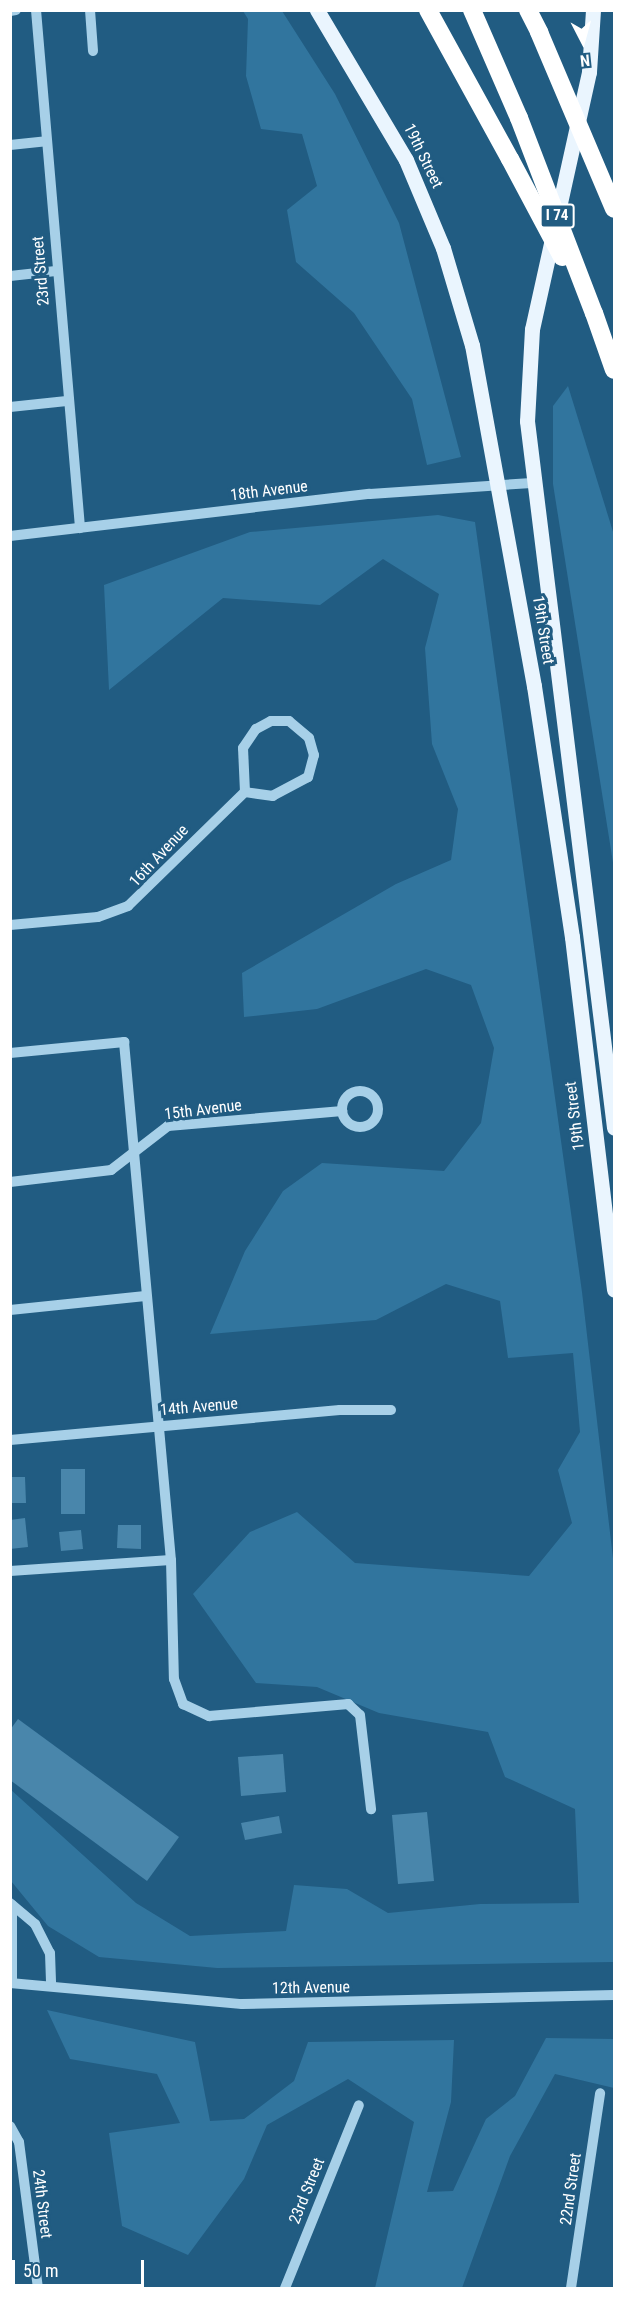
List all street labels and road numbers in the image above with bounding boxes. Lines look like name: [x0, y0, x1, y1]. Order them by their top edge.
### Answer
street label: 19th Street: [399, 121, 447, 191]
road number: I 74: [539, 204, 575, 228]
street label: 23rd Street: [28, 235, 54, 307]
street label: 18th Avenue: [229, 477, 309, 505]
street label: 19th Street: [528, 594, 558, 666]
street label: 16th Avenue: [125, 821, 193, 891]
street label: 19th Street: [561, 1080, 589, 1152]
street label: 15th Avenue: [163, 1096, 243, 1124]
street label: 14th Avenue: [159, 1394, 239, 1420]
street label: 12th Avenue: [272, 1978, 350, 1998]
street label: 22nd Street: [556, 2152, 586, 2226]
street label: 23rd Street: [285, 2155, 329, 2227]
street label: 24th Street: [28, 2168, 56, 2240]

